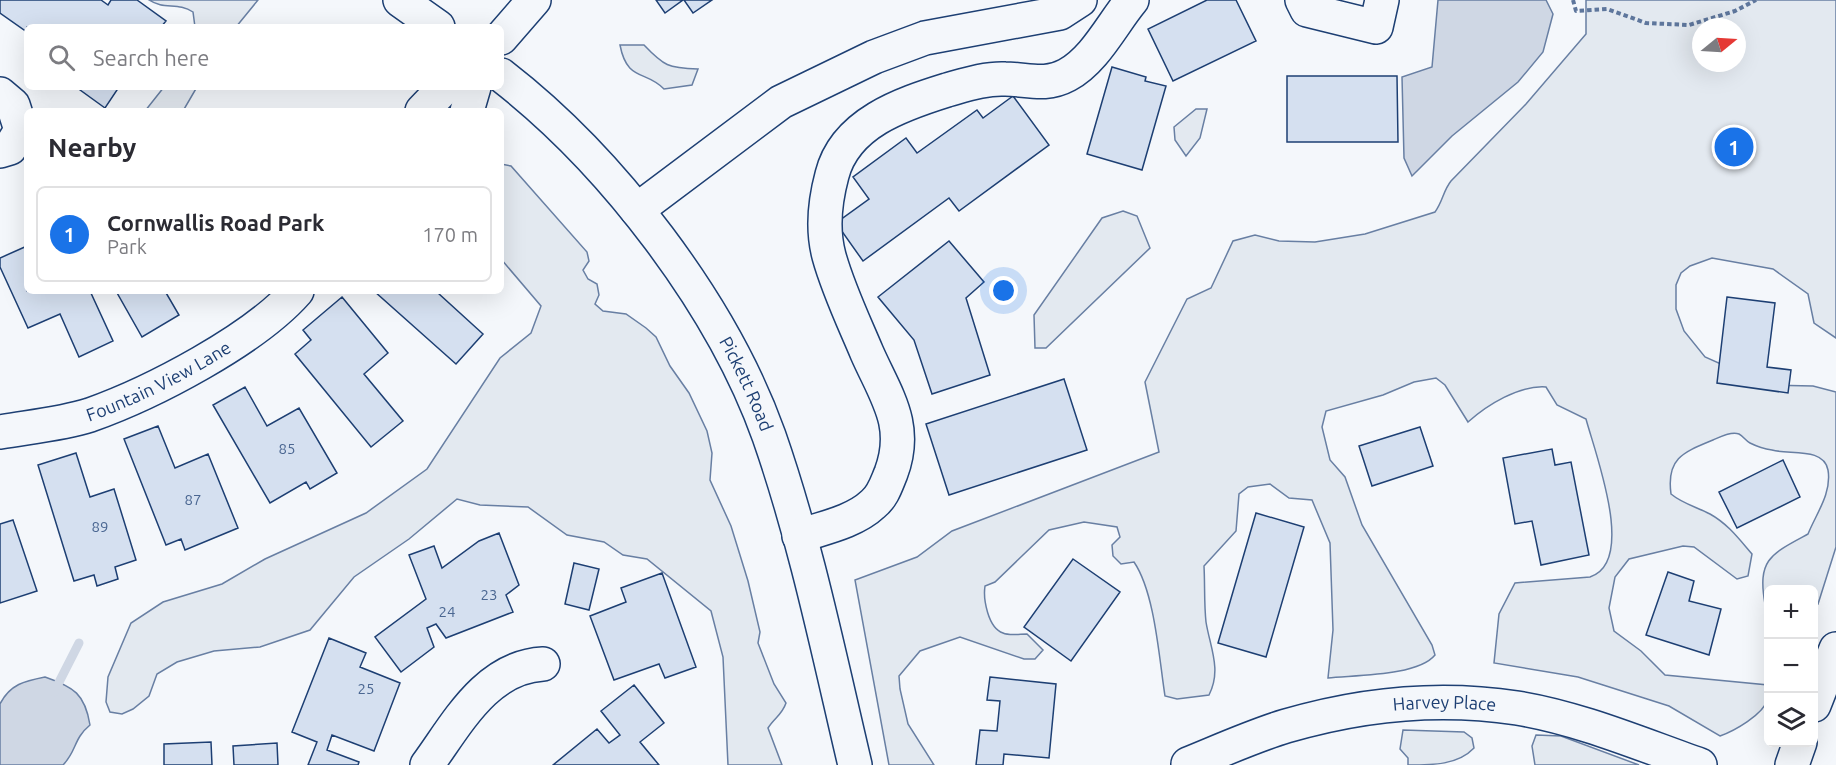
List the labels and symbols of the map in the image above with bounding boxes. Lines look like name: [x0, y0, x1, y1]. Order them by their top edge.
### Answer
north arrow: [1692, 18, 1746, 72]
pin: 1: [1714, 124, 1754, 170]
your location: [989, 276, 1018, 305]
street label: Pickett Road: [716, 333, 777, 434]
street label: Fountain View Lane: [83, 337, 234, 425]
house number: 85: [279, 440, 295, 457]
house number: 87: [185, 491, 201, 508]
house number: 89: [92, 518, 108, 535]
house number: 23: [481, 586, 497, 603]
house number: 24: [439, 603, 455, 620]
house number: 25: [358, 680, 374, 697]
street label: Harvey Place: [1392, 691, 1497, 714]

